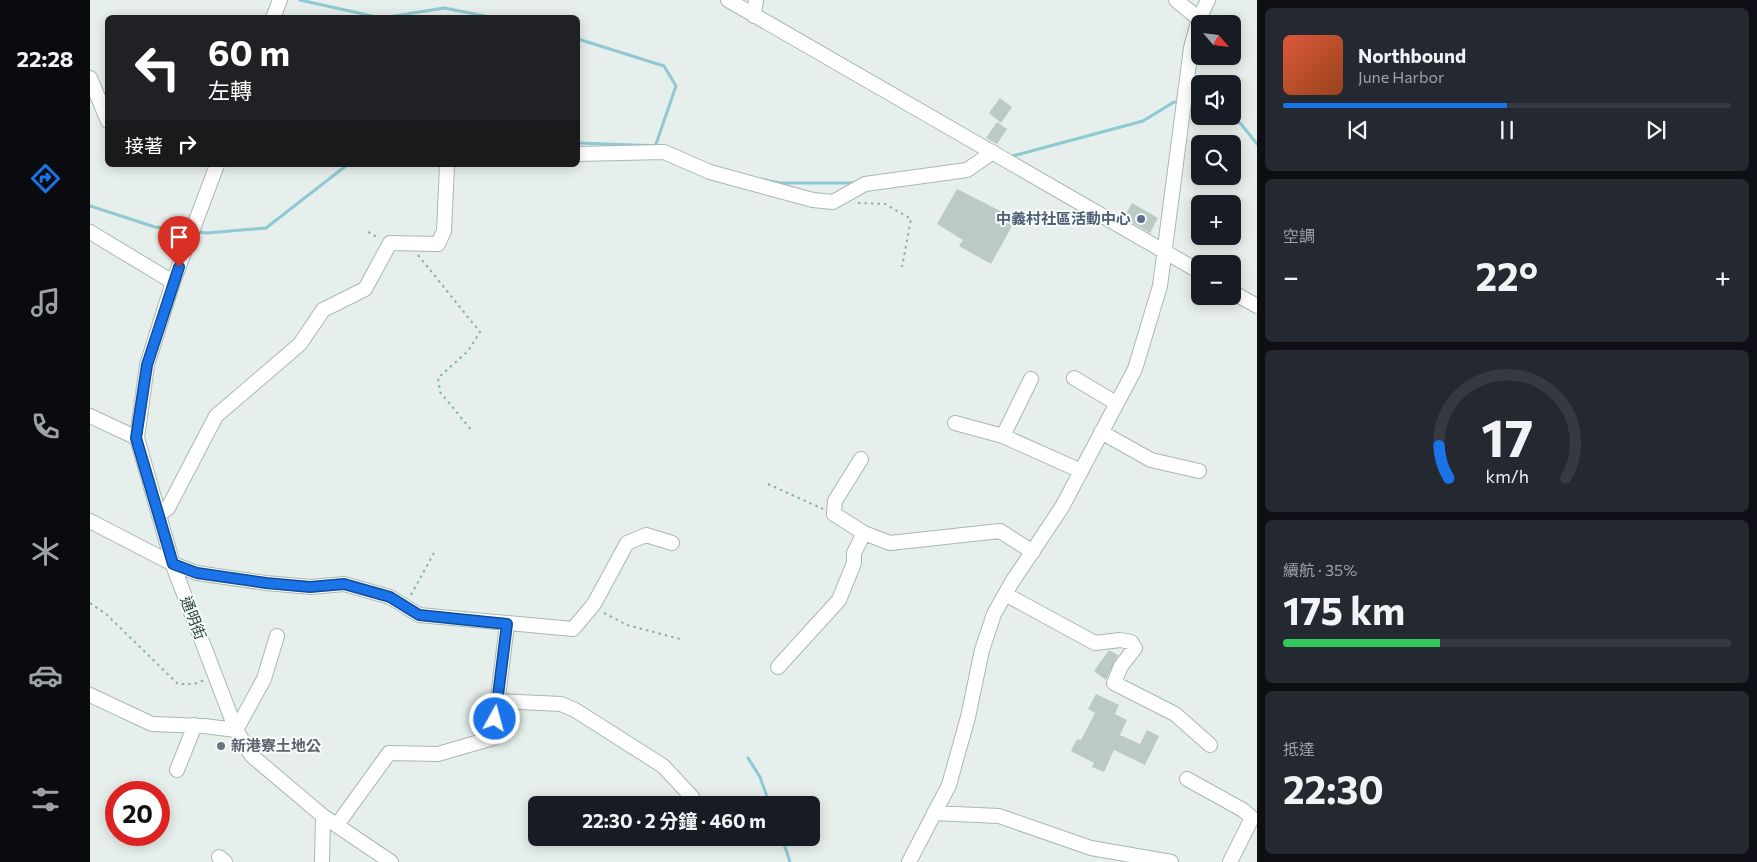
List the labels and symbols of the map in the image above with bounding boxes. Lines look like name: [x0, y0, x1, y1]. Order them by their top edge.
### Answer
north arrow: [1191, 15, 1241, 65]
place label: 中義村社區活動中心: [996, 209, 1131, 227]
marker: 中義村社區活動中心: [1135, 213, 1147, 225]
pin: [158, 216, 200, 267]
street label: 通明街: [177, 593, 210, 642]
position arrow: [468, 692, 520, 744]
place label: 新港寮土地公: [231, 736, 321, 754]
marker: 新港寮土地公: [215, 740, 227, 752]
speed limit sign: 20: [105, 781, 170, 846]

